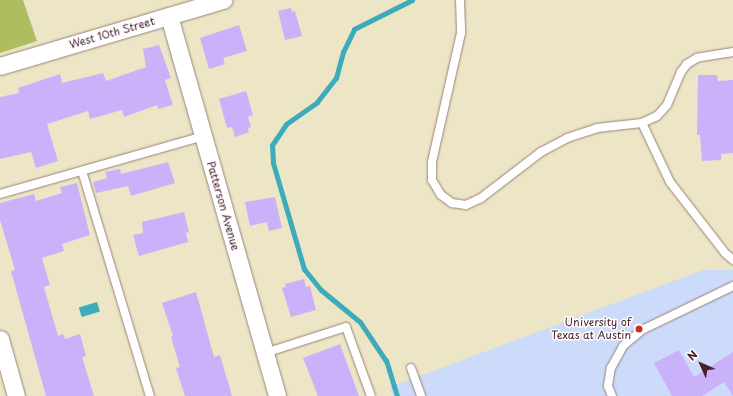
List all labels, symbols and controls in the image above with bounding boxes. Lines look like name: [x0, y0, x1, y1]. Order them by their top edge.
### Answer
street label: West 10th Street: [67, 14, 157, 52]
street label: Patterson Avenue: [204, 160, 242, 252]
place label: University of Texas at Austin: [550, 316, 631, 342]
marker: University of Texas at Austin: [634, 324, 644, 334]
north arrow: [681, 344, 721, 384]
text: N: [683, 346, 701, 364]

